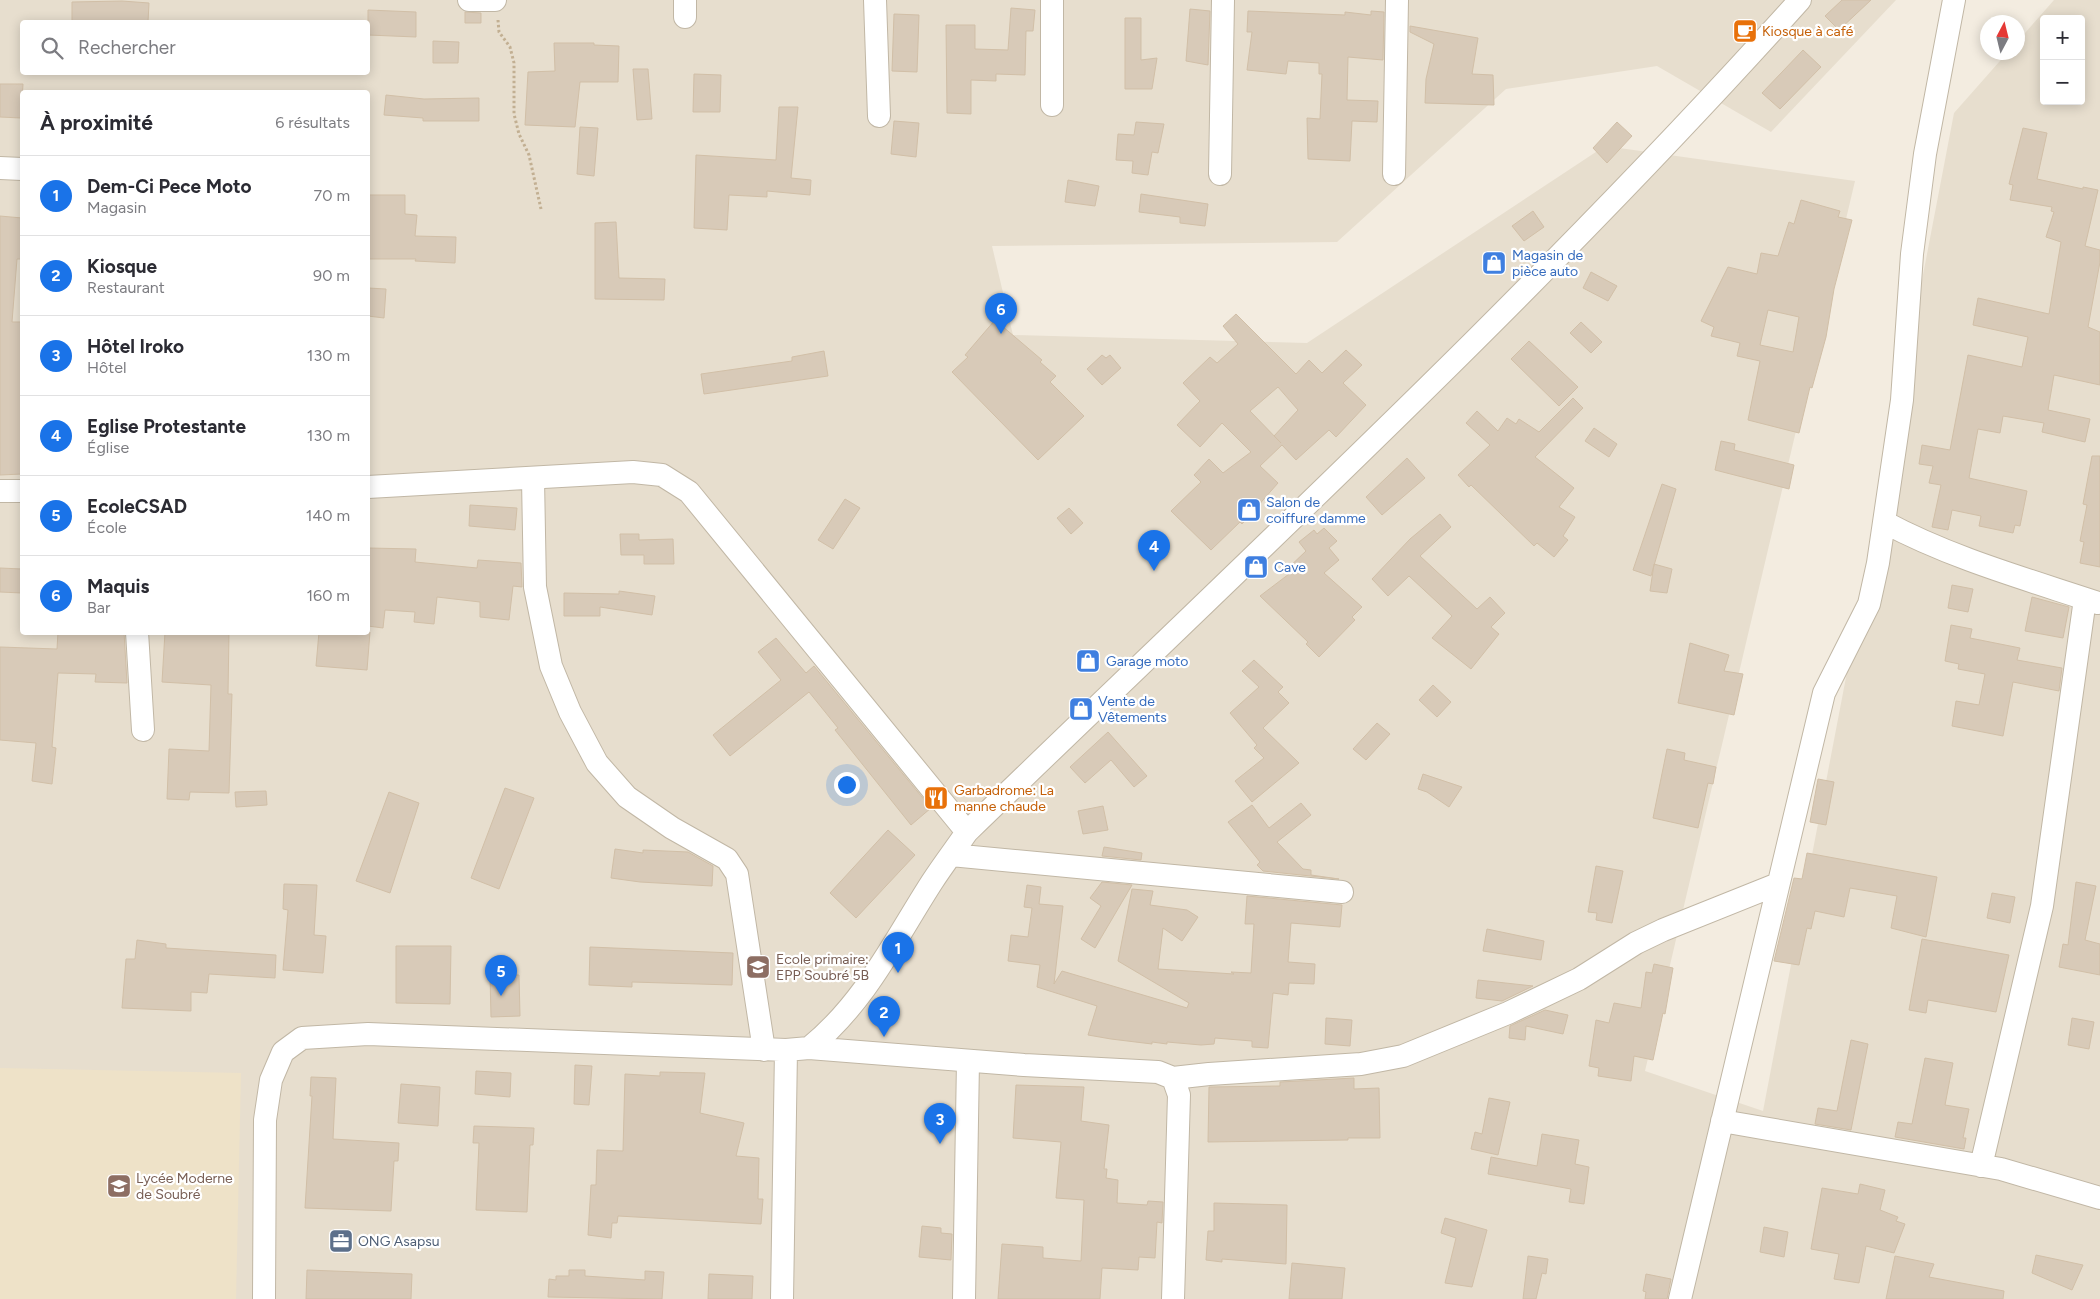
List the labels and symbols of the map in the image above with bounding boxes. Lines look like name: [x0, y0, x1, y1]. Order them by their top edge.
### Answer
north arrow: [1980, 15, 2025, 60]
cafe icon: Kiosque à café: [1732, 18, 1758, 44]
place label: Kiosque à café: [1762, 23, 1854, 40]
place label: Magasin de pièce auto: [1512, 247, 1584, 280]
shop icon: Magasin de pièce auto: [1481, 250, 1507, 276]
pin: 6: [985, 293, 1017, 334]
place label: Salon de coiffure damme: [1266, 494, 1366, 527]
shop icon: Salon de coiffure damme: [1236, 497, 1262, 523]
pin: 4: [1138, 530, 1170, 571]
shop icon: Cave: [1243, 554, 1269, 580]
place label: Cave: [1274, 559, 1306, 576]
shop icon: Garage moto: [1075, 648, 1101, 674]
place label: Garage moto: [1106, 653, 1188, 670]
place label: Vente de Vêtements: [1098, 693, 1167, 726]
shop icon: Vente de Vêtements: [1068, 696, 1094, 722]
your location: [834, 772, 860, 798]
place label: Garbadrome: La manne chaude: [954, 782, 1054, 815]
restaurant icon: Garbadrome: La manne chaude: [923, 785, 949, 811]
pin: 1: [882, 932, 914, 973]
place label: Ecole primaire: EPP Soubré 5B: [776, 951, 869, 984]
school or university icon: Ecole primaire: EPP Soubré 5B: [745, 954, 771, 980]
pin: 5: [485, 955, 517, 996]
pin: 2: [868, 996, 900, 1037]
pin: 3: [924, 1103, 956, 1144]
place label: Lycée Moderne de Soubré: [136, 1170, 233, 1203]
school or university icon: Lycée Moderne de Soubré: [106, 1173, 132, 1199]
office icon: ONG Asapsu: [328, 1228, 354, 1254]
place label: ONG Asapsu: [358, 1233, 440, 1250]

